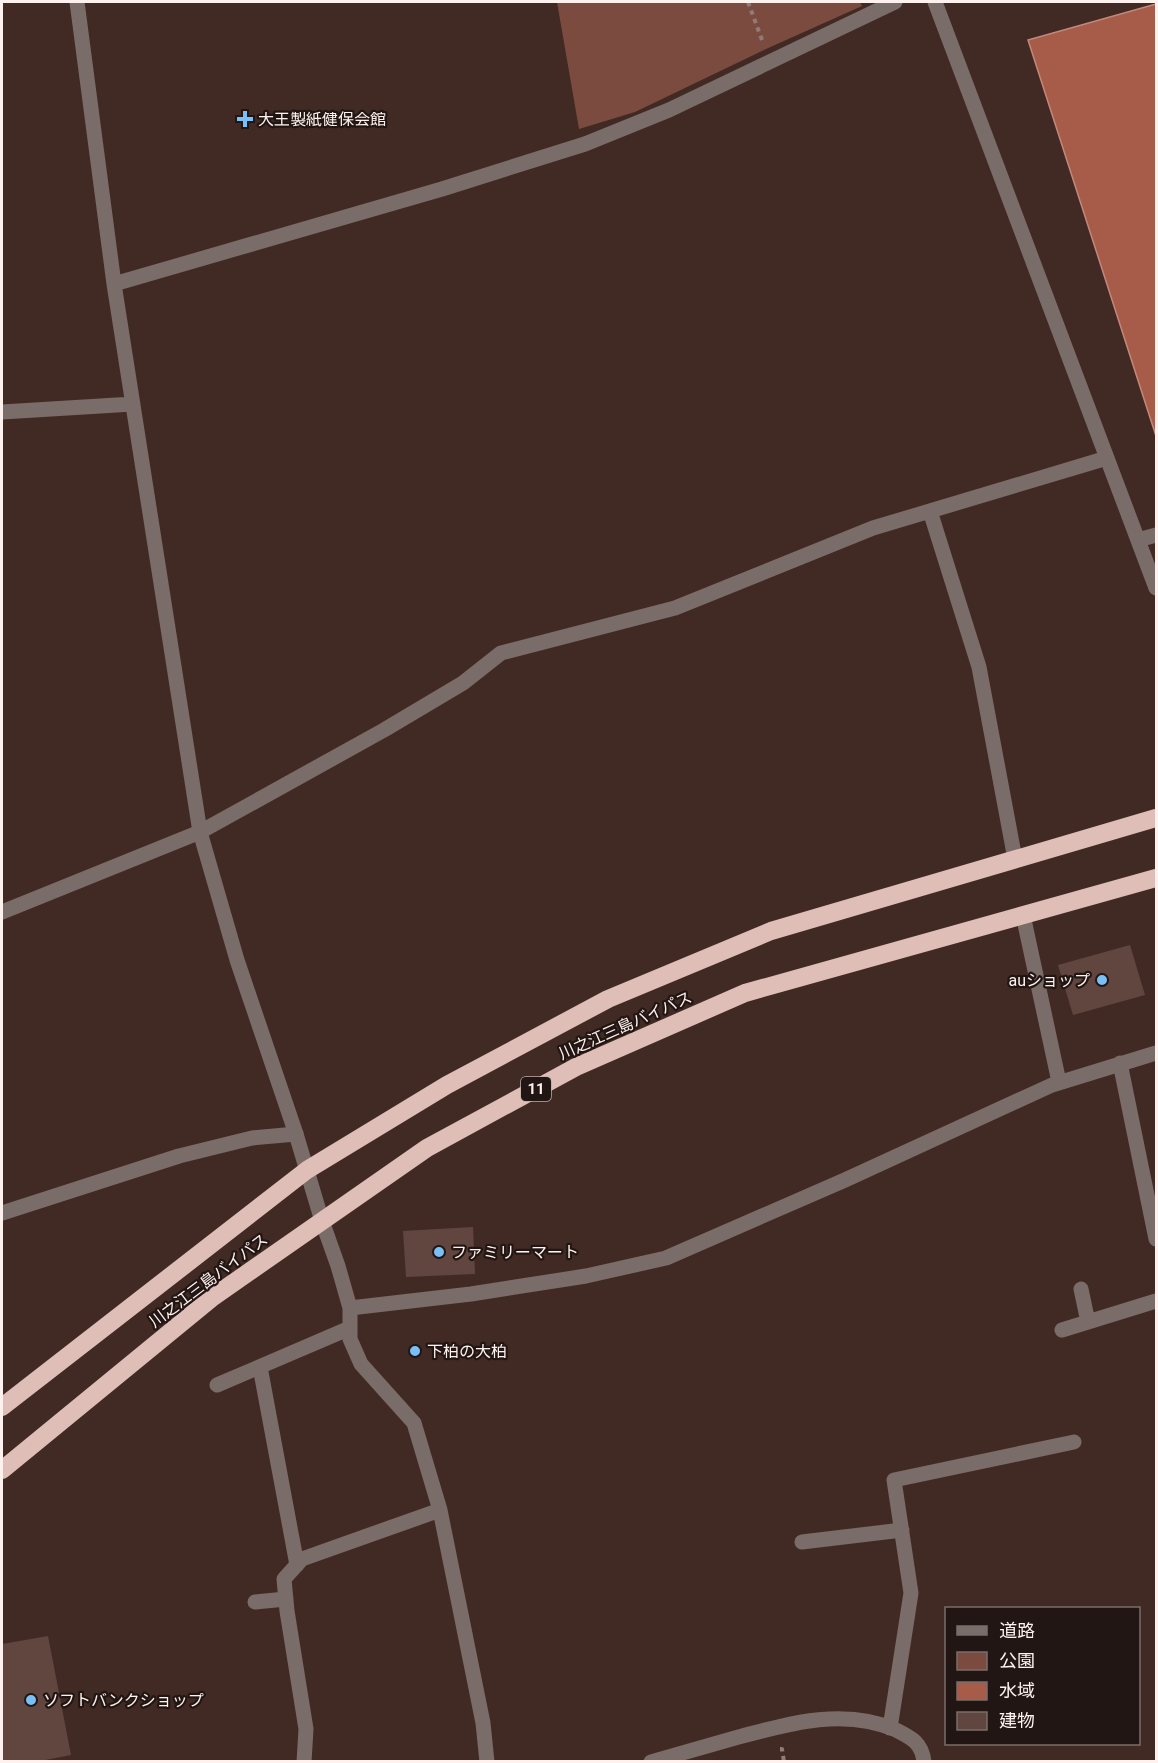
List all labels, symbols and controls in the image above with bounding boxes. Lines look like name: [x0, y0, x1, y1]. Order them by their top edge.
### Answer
marker: 大王製紙健保会館: [236, 110, 254, 128]
place label: 大王製紙健保会館: [258, 110, 386, 129]
place label: auショップ: [1008, 971, 1090, 990]
marker: auショップ: [1095, 973, 1109, 987]
street label: 川之江三島バイパス: [556, 988, 695, 1063]
road number: 11: [521, 1077, 551, 1101]
street label: 川之江三島バイパス: [145, 1230, 271, 1331]
place label: ファミリーマート: [451, 1243, 579, 1262]
marker: ファミリーマート: [432, 1245, 446, 1259]
place label: 下柏の大柏: [427, 1342, 507, 1361]
marker: 下柏の大柏: [408, 1344, 422, 1358]
legend: [945, 1607, 1140, 1745]
text: 道路: [999, 1620, 1035, 1641]
text: 公園: [999, 1650, 1035, 1671]
text: 水域: [999, 1680, 1035, 1701]
place label: ソフトバンクショップ: [43, 1691, 204, 1710]
marker: ソフトバンクショップ: [24, 1693, 38, 1707]
text: 建物: [999, 1710, 1035, 1731]

